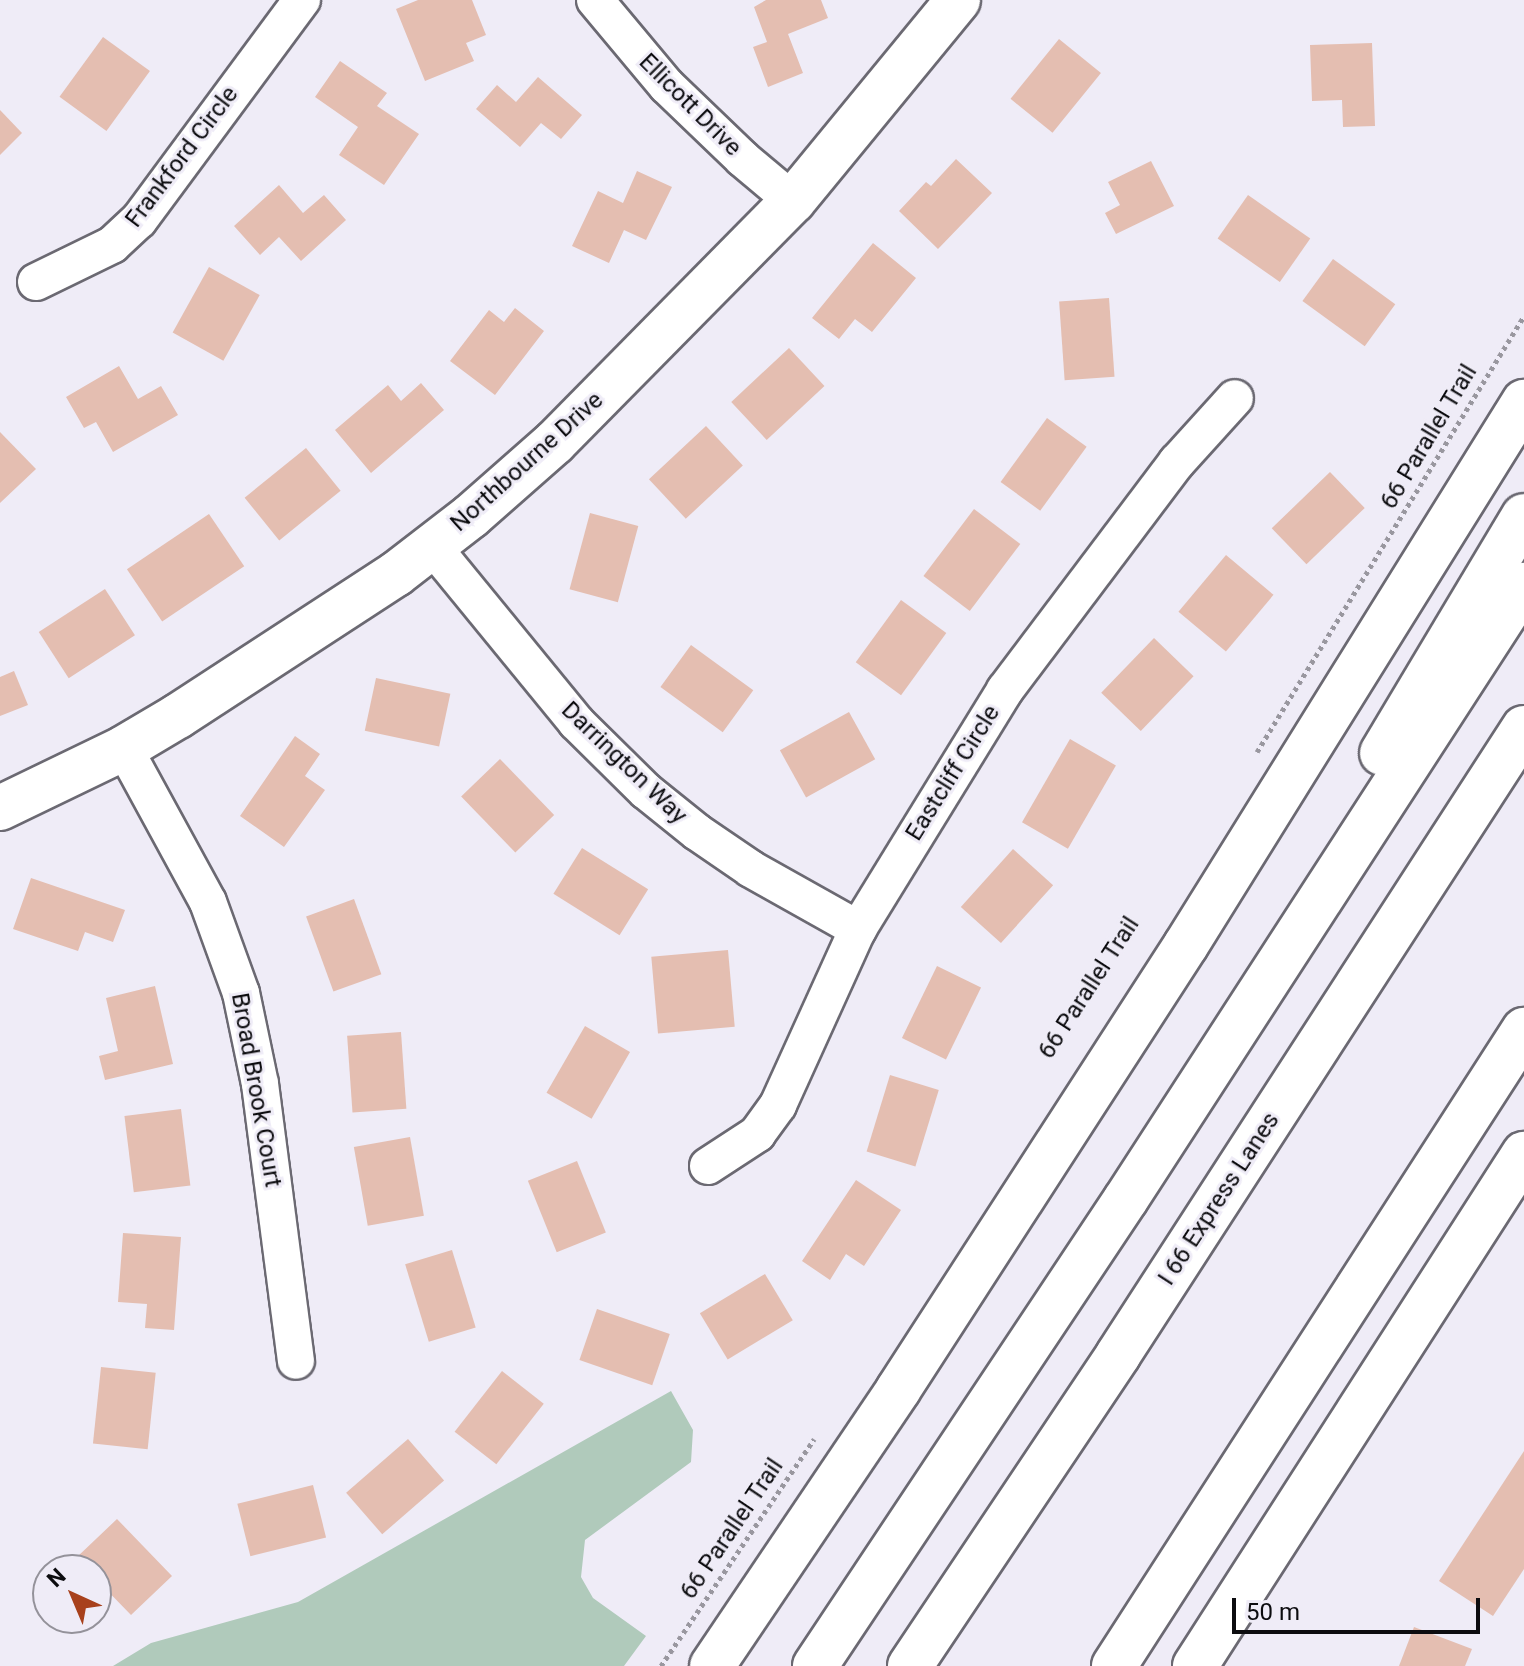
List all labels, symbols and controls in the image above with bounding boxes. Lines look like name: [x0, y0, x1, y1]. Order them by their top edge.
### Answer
street label: Ellicott Drive: [633, 48, 747, 162]
street label: Frankford Circle: [120, 81, 244, 233]
street label: 66 Parallel Trail: [1374, 359, 1484, 515]
street label: Northbourne Drive: [445, 386, 609, 538]
street label: Darrington Way: [555, 696, 693, 830]
street label: Eastcliff Circle: [900, 700, 1006, 846]
street label: 66 Parallel Trail: [1032, 911, 1146, 1065]
street label: Broad Brook Court: [225, 991, 287, 1189]
street label: I 66 Express Lanes: [1152, 1107, 1286, 1291]
street label: 66 Parallel Trail: [674, 1453, 790, 1605]
north arrow: [32, 1554, 112, 1634]
text: N: [42, 1563, 71, 1592]
scale bar: [1236, 1582, 1484, 1632]
text: 50 m: [1246, 1598, 1300, 1626]

